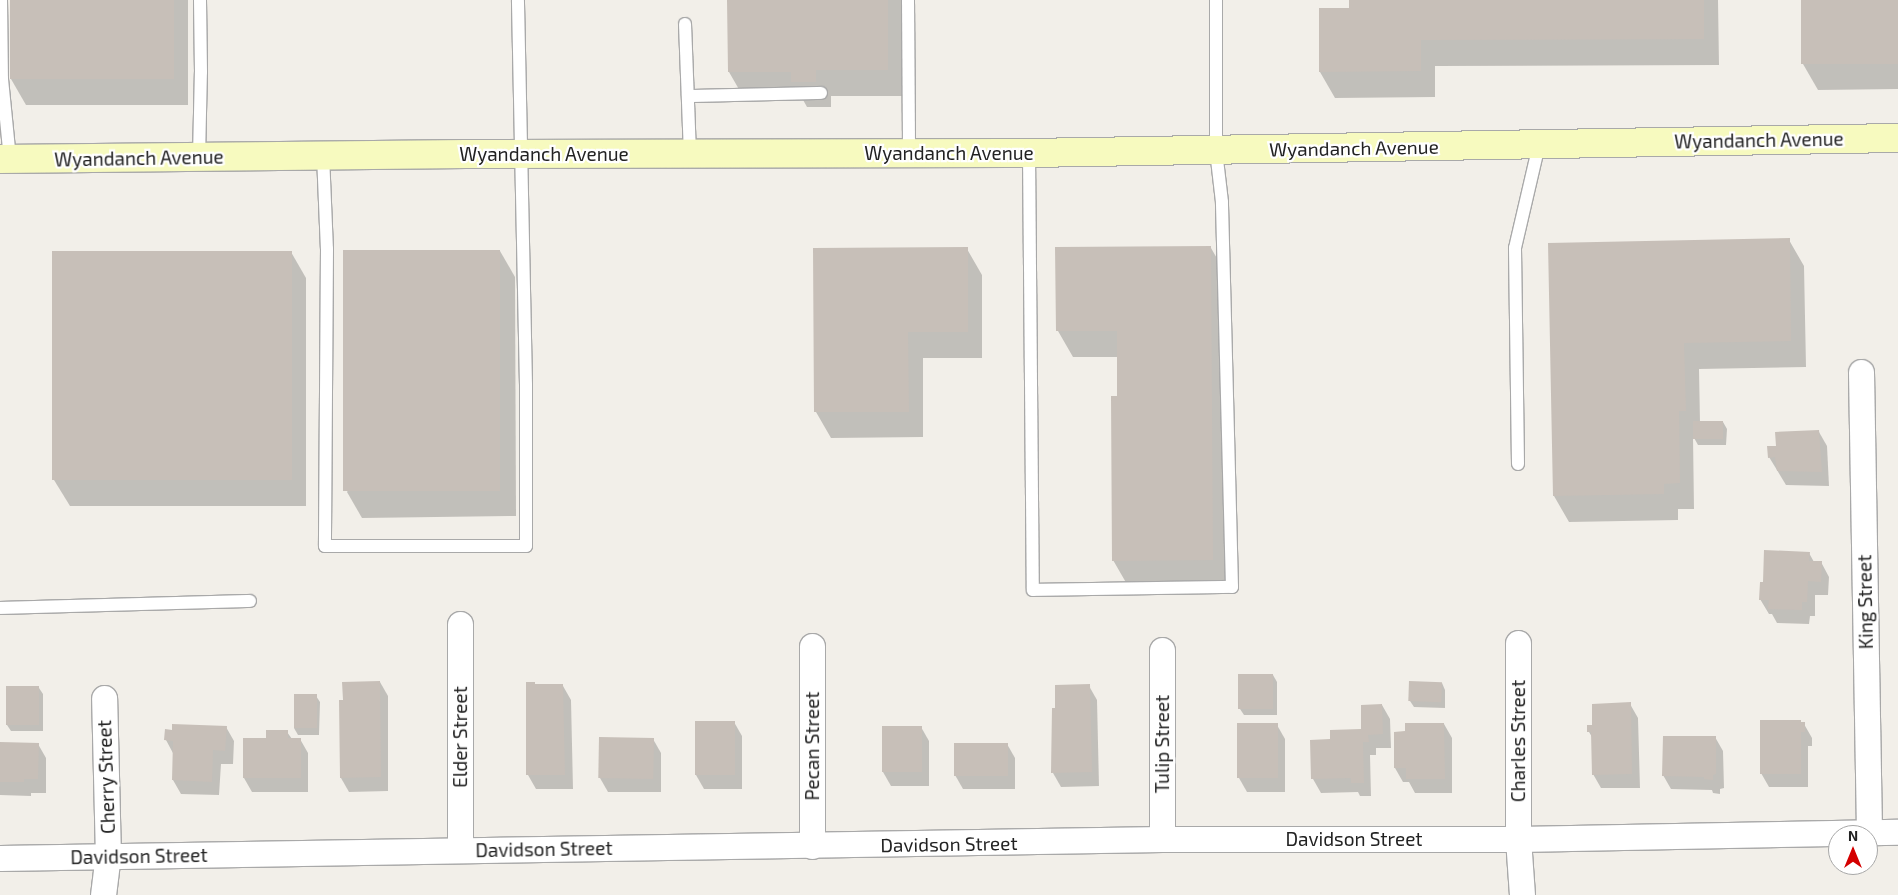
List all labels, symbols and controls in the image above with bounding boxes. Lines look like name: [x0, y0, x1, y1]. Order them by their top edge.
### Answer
street label: Wyandanch Avenue: [1674, 127, 1844, 153]
street label: Wyandanch Avenue: [1269, 135, 1439, 161]
street label: Wyandanch Avenue: [864, 142, 1034, 164]
street label: Wyandanch Avenue: [459, 143, 629, 165]
street label: Wyandanch Avenue: [54, 145, 224, 171]
street label: King Street: [1853, 554, 1877, 650]
street label: Charles Street: [1507, 680, 1529, 802]
street label: Elder Street: [449, 686, 471, 788]
street label: Pecan Street: [801, 691, 823, 801]
street label: Tulip Street: [1151, 695, 1173, 793]
street label: Cherry Street: [93, 719, 119, 835]
north arrow: [1828, 825, 1878, 875]
text: N: [1848, 827, 1858, 844]
street label: Davidson Street: [1285, 828, 1423, 850]
street label: Davidson Street: [880, 831, 1018, 857]
street label: Davidson Street: [475, 836, 613, 862]
street label: Davidson Street: [70, 843, 208, 869]

